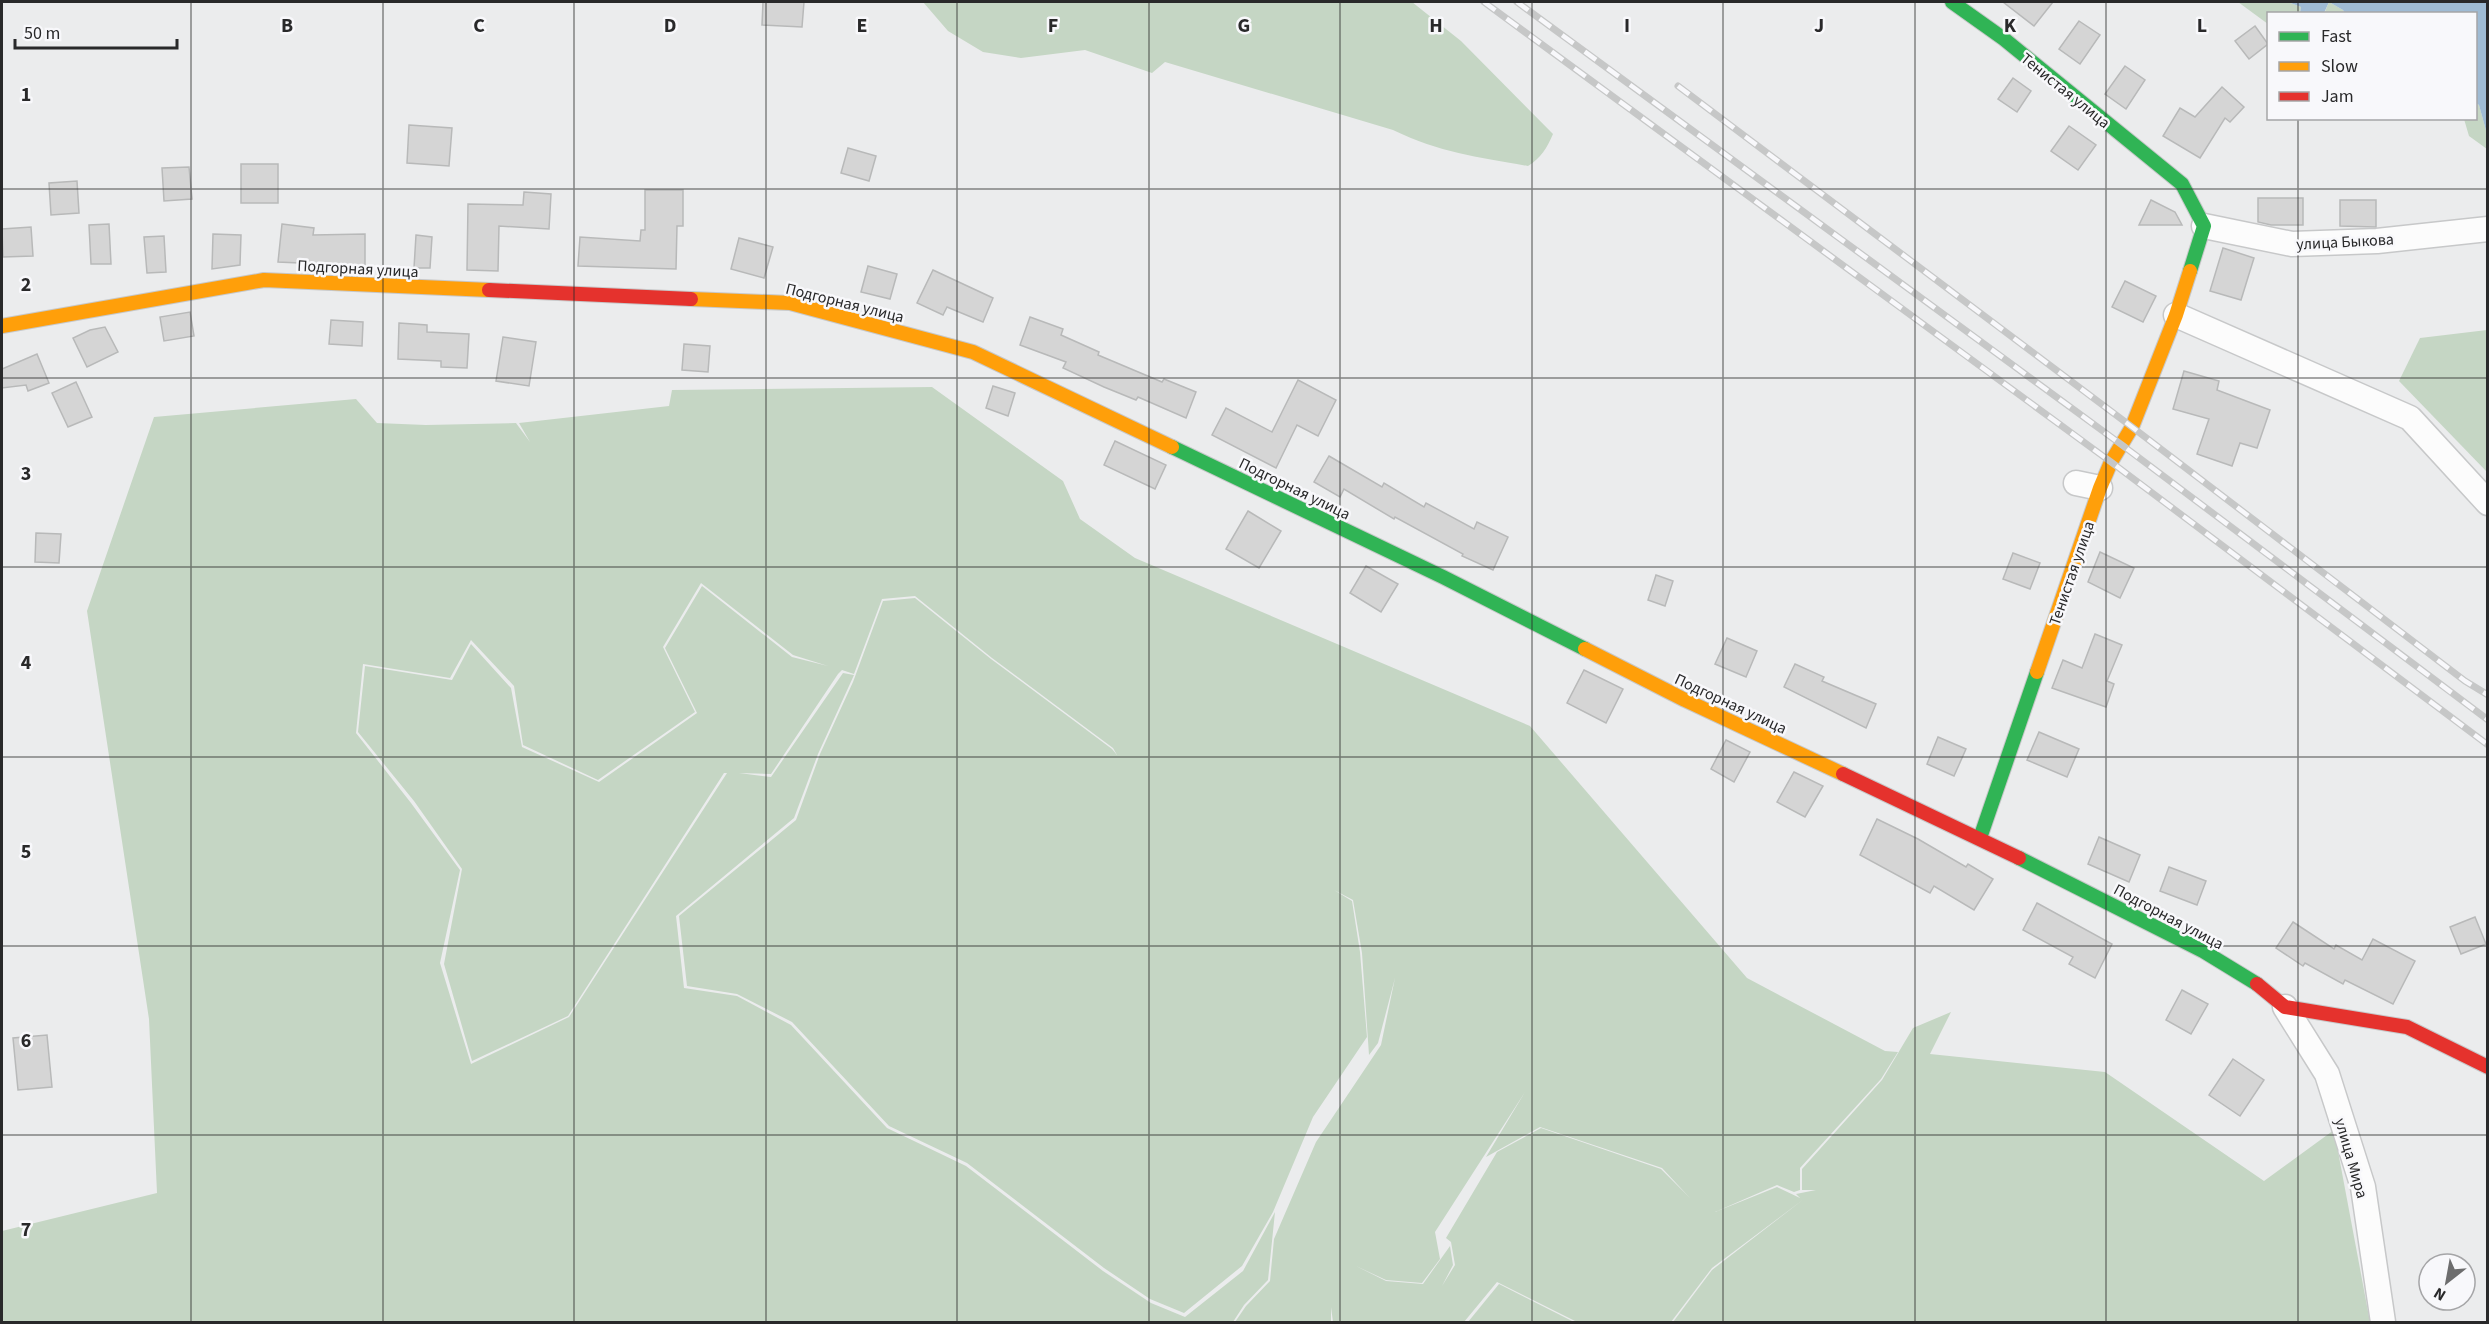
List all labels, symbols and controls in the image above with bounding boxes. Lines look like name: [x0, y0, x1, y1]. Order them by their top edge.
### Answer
scale bar: [15, 12, 177, 50]
text: B: [281, 12, 293, 40]
text: C: [473, 12, 485, 40]
text: D: [664, 12, 676, 40]
text: E: [857, 12, 867, 40]
text: F: [1048, 12, 1058, 40]
text: G: [1238, 12, 1250, 40]
text: H: [1429, 12, 1443, 40]
text: I: [1624, 12, 1630, 40]
text: J: [1814, 12, 1824, 40]
text: K: [2004, 12, 2017, 40]
text: L: [2197, 12, 2207, 40]
legend: [2267, 12, 2477, 120]
text: 50 m: [24, 21, 60, 46]
text: Fast: [2321, 24, 2352, 49]
street label: Тенистая улица: [2016, 48, 2115, 134]
text: Slow: [2321, 54, 2358, 79]
text: 1: [21, 81, 31, 109]
text: Jam: [2321, 84, 2354, 109]
street label: улица Быкова: [2296, 228, 2394, 256]
street label: Подгорная улица: [297, 255, 419, 283]
text: 2: [21, 271, 31, 299]
street label: Подгорная улица: [783, 278, 906, 328]
street label: Подгорная улица: [1235, 452, 1354, 525]
text: 3: [21, 460, 31, 488]
street label: Тенистая улица: [2044, 518, 2100, 628]
text: 4: [21, 649, 32, 677]
street label: Подгорная улица: [1671, 668, 1790, 740]
text: 5: [21, 838, 31, 866]
street label: Подгорная улица: [2110, 879, 2227, 955]
text: 6: [21, 1027, 31, 1055]
street label: улица Мира: [2329, 1116, 2373, 1201]
text: 7: [21, 1216, 31, 1244]
north arrow: [2417, 1252, 2477, 1312]
text: N: [2430, 1282, 2450, 1306]

